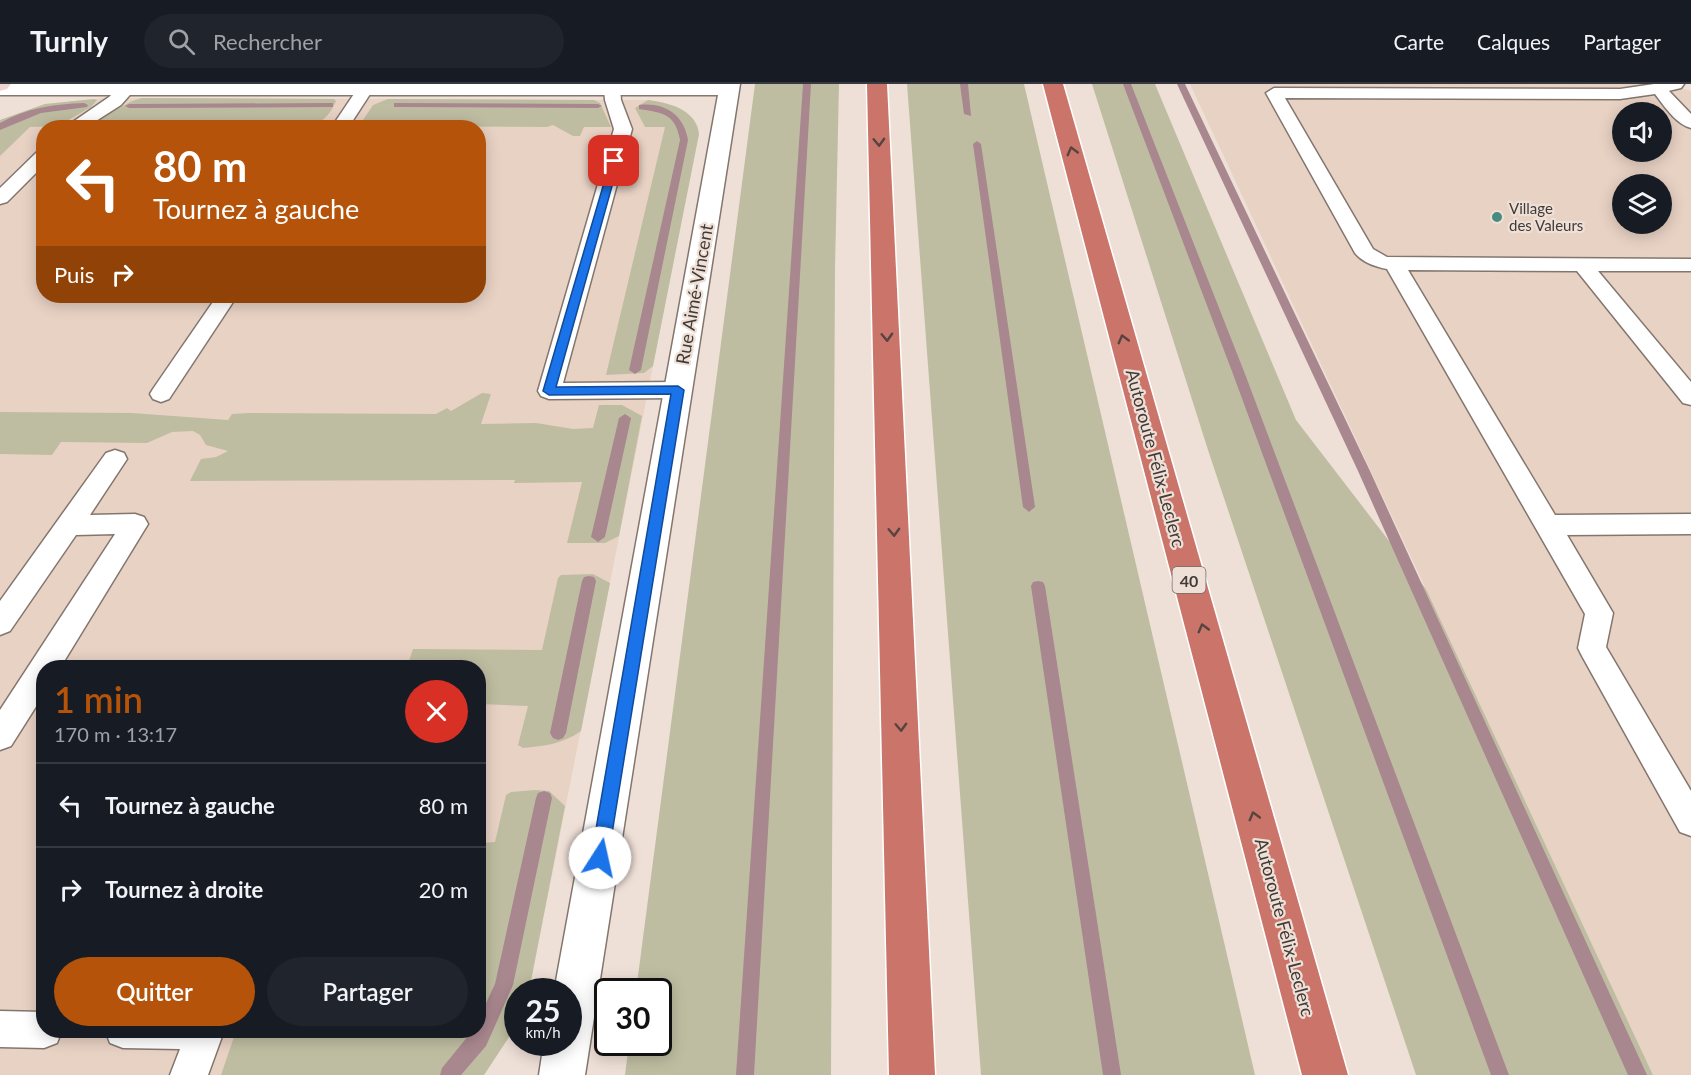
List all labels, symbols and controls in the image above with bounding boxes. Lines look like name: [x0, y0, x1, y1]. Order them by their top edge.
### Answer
search box: [144, 14, 564, 68]
text: Turnly: [30, 24, 108, 58]
icon: search: [165, 25, 198, 58]
text: Rechercher: [213, 28, 322, 55]
text: Carte: [1393, 29, 1444, 54]
text: Calques: [1477, 29, 1550, 54]
text: Partager: [1583, 29, 1661, 54]
map controls: [1612, 102, 1672, 234]
button: sound: [1612, 102, 1672, 162]
pin: [588, 135, 639, 186]
one-way arrow: [873, 138, 886, 147]
text: 80 m: [153, 141, 247, 191]
icon: left: [54, 144, 132, 222]
icon: arrive: [597, 144, 630, 177]
one-way arrow: [1066, 146, 1079, 156]
button: layers: [1612, 174, 1672, 234]
text: Tournez à gauche: [153, 192, 359, 225]
place label: Village des Valeurs: [1509, 199, 1583, 234]
marker: Village des Valeurs: [1490, 210, 1504, 224]
street label: Rue Aimé-Vincent: [671, 222, 717, 366]
icon: right: [106, 258, 139, 291]
text: Puis: [54, 261, 94, 288]
one-way arrow: [881, 333, 894, 342]
one-way arrow: [1118, 334, 1130, 345]
street label: Autoroute Félix-Leclerc: [1122, 366, 1190, 550]
one-way arrow: [888, 528, 900, 537]
road number: 40: [1172, 567, 1206, 593]
one-way arrow: [1197, 623, 1210, 633]
text: 1 min: [54, 677, 143, 721]
button: close: [405, 680, 468, 743]
text: 170 m · 13:17: [54, 722, 177, 746]
one-way arrow: [894, 723, 907, 732]
icon: left: [54, 789, 87, 822]
text: Tournez à gauche: [105, 792, 275, 819]
text: 80 m: [419, 792, 468, 819]
one-way arrow: [1249, 811, 1261, 822]
position arrow: [568, 826, 632, 890]
street label: Autoroute Félix-Leclerc: [1251, 835, 1319, 1019]
icon: right: [54, 873, 87, 906]
text: Tournez à droite: [105, 876, 263, 903]
text: 20 m: [419, 876, 468, 903]
button: Quitter: [54, 957, 255, 1026]
button: Partager: [267, 957, 468, 1026]
speed limit sign: 30: [594, 978, 672, 1056]
text: 25: [526, 992, 560, 1028]
text: km/h: [525, 1023, 561, 1041]

